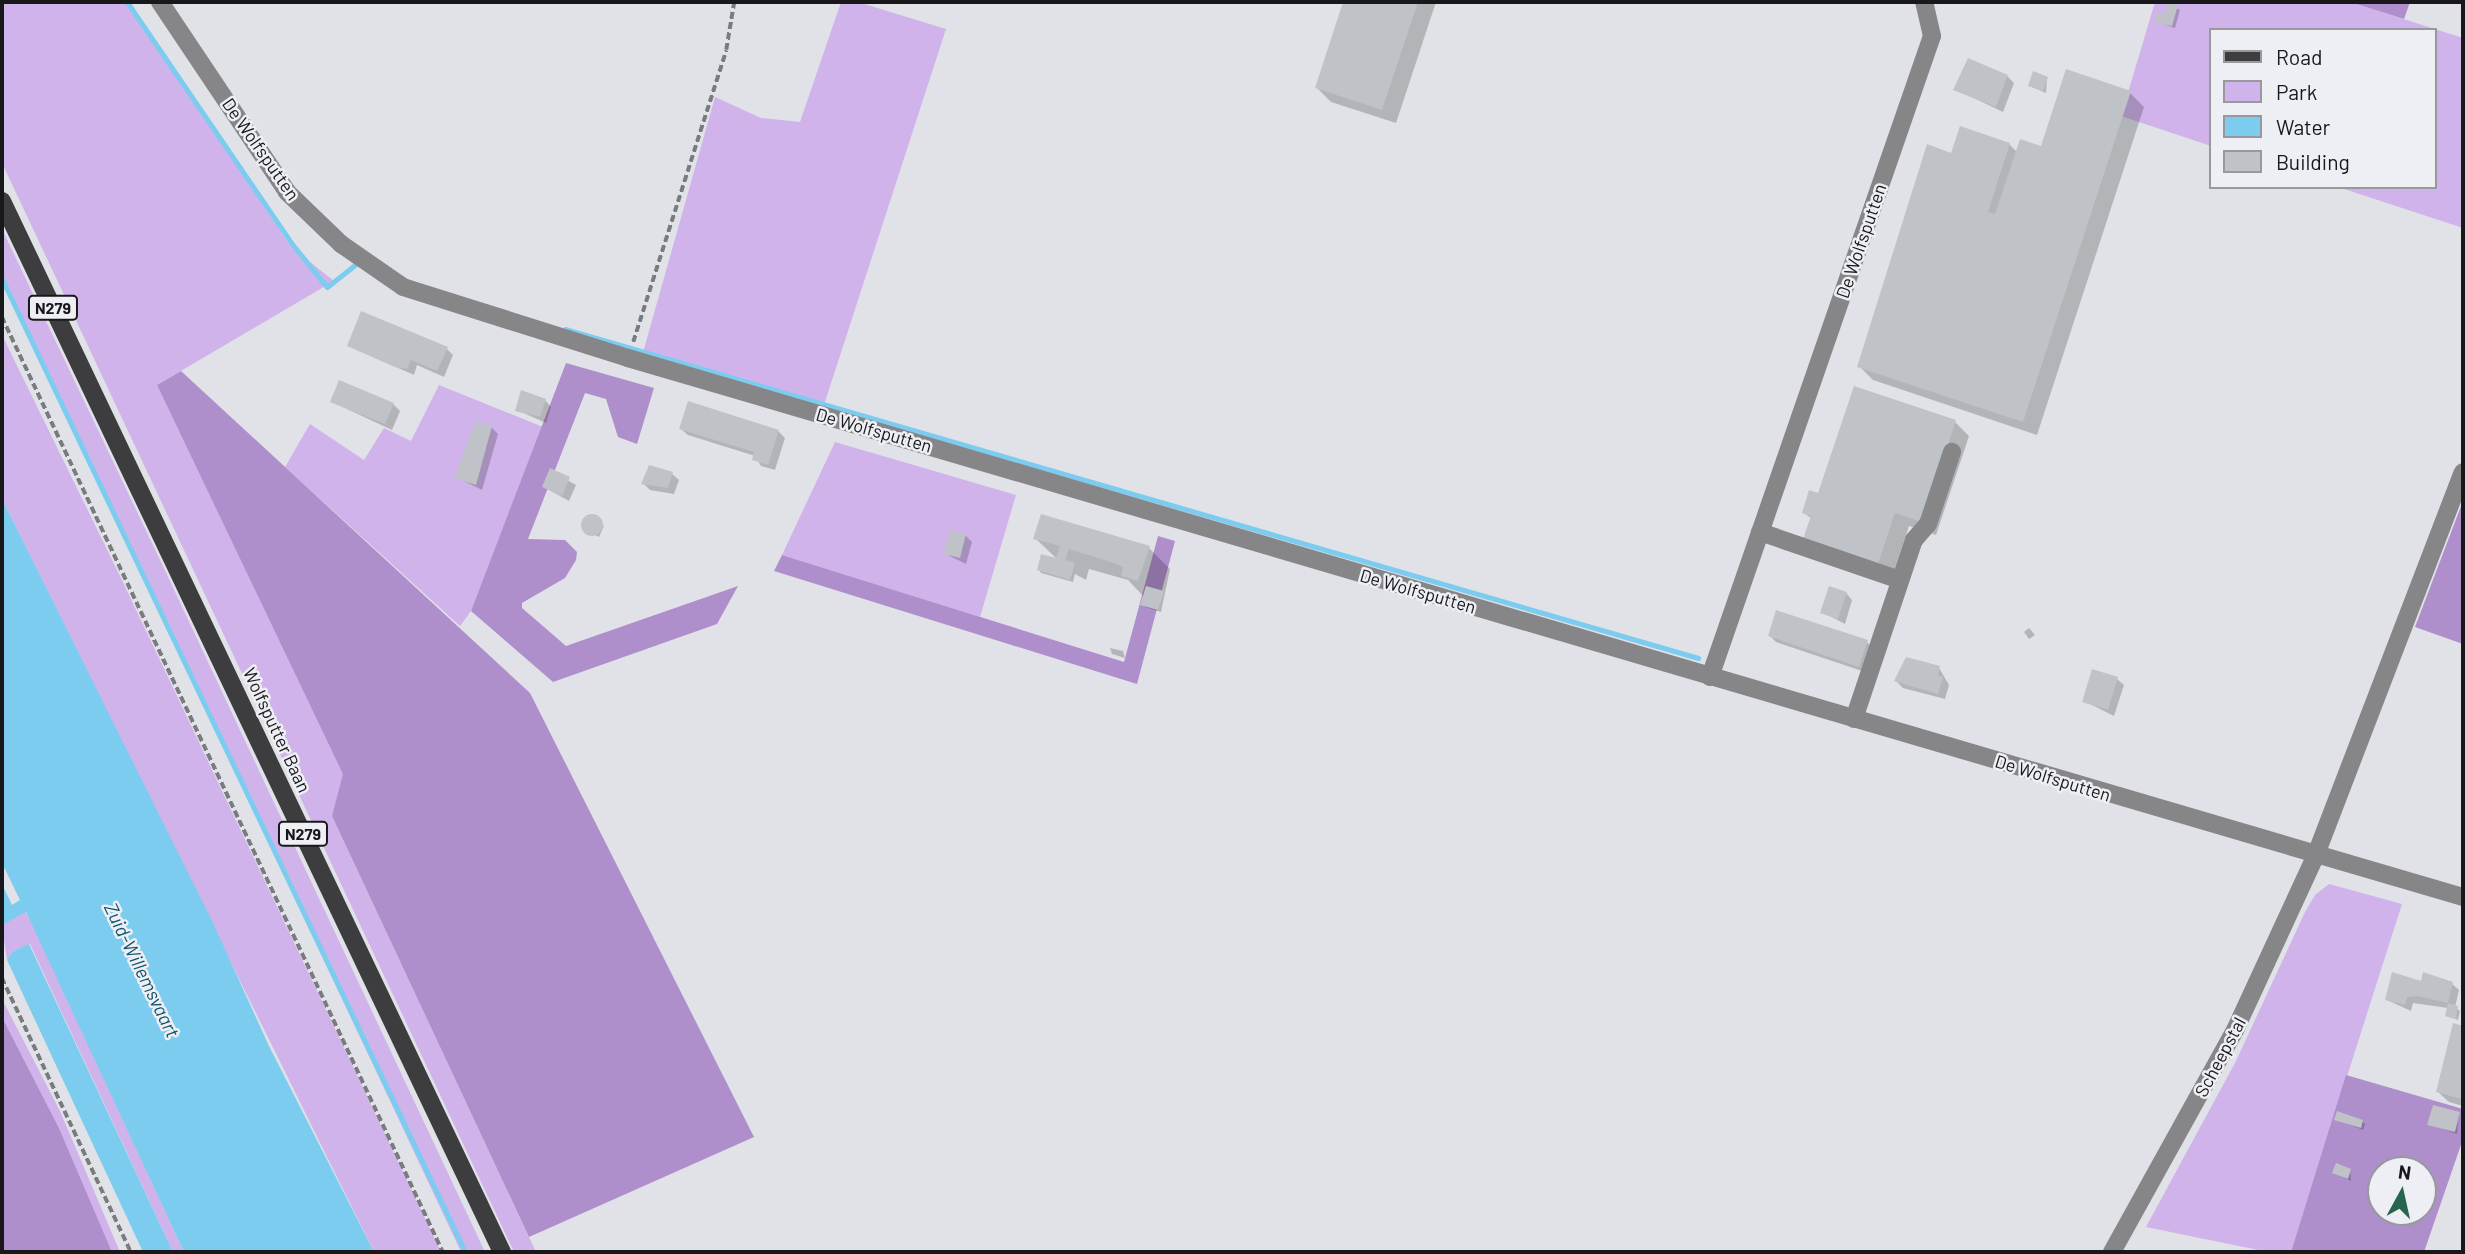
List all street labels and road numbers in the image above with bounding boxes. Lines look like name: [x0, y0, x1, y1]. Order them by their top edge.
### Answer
street label: De Wolfsputten: [218, 94, 304, 204]
street label: De Wolfsputten: [1831, 181, 1891, 301]
road number: N279: [27, 296, 79, 320]
street label: De Wolfsputten: [814, 403, 934, 457]
street label: De Wolfsputten: [1358, 564, 1478, 618]
street label: Wolfsputter Baan: [239, 664, 315, 796]
street label: De Wolfsputten: [1993, 750, 2113, 806]
road number: N279: [277, 821, 329, 846]
street label: Scheepstal: [2190, 1013, 2250, 1101]

